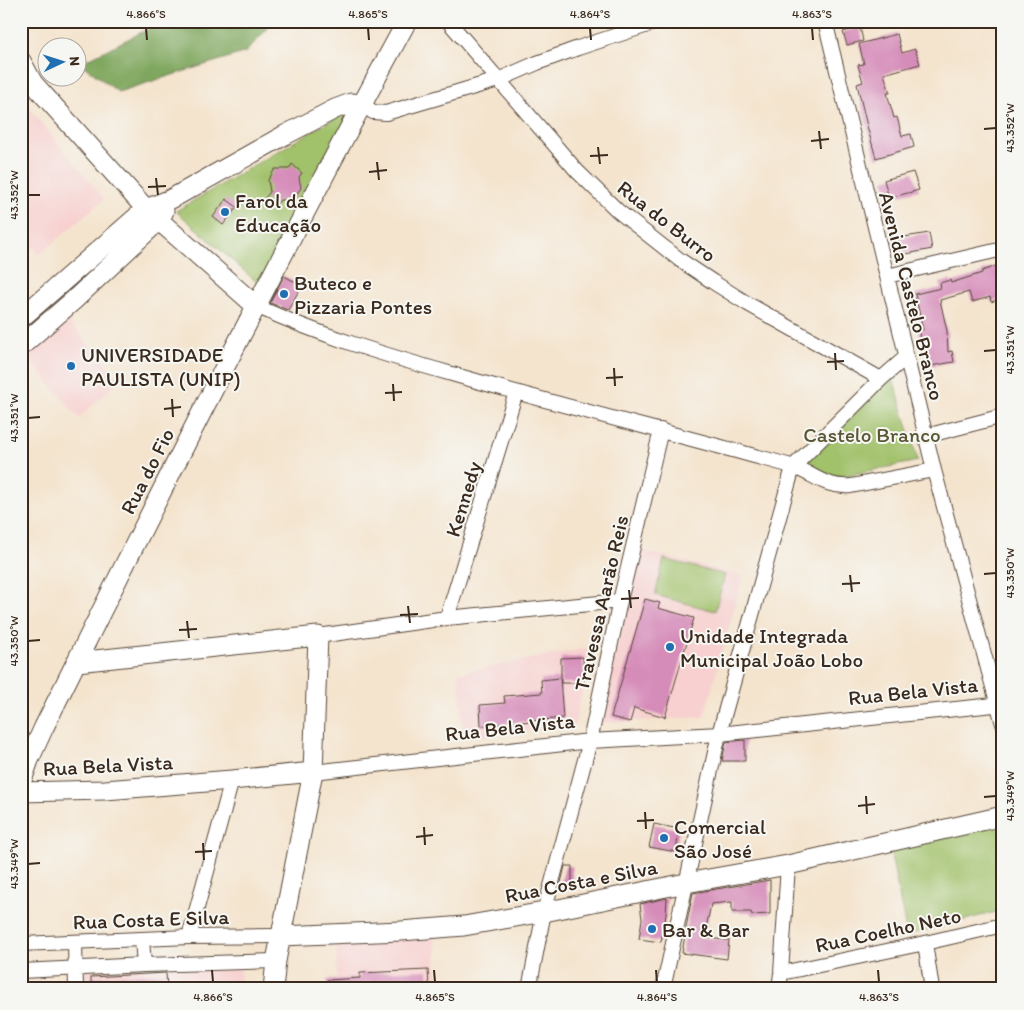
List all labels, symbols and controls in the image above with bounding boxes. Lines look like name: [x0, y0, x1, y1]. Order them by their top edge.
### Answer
text: 4.866°S: [126, 7, 166, 21]
text: 4.865°S: [348, 7, 388, 21]
text: 4.864°S: [570, 7, 611, 21]
text: 4.863°S: [792, 7, 832, 21]
north arrow: [38, 38, 88, 88]
text: N: [66, 56, 83, 66]
text: 43.352°W: [1003, 103, 1017, 153]
text: 43.352°W: [7, 170, 21, 220]
street label: Rua do Burro: [613, 175, 721, 267]
place label: Farol da Educação: [235, 188, 321, 237]
street label: Avenida Castelo Branco: [874, 189, 950, 403]
marker: Farol da Educação: [219, 206, 231, 218]
place label: Buteco e Pizzaria Pontes: [294, 270, 432, 319]
marker: Buteco e Pizzaria Pontes: [278, 288, 290, 300]
text: 43.351°W: [1003, 326, 1017, 374]
place label: UNIVERSIDADE PAULISTA (UNIP): [81, 342, 241, 391]
marker: UNIVERSIDADE PAULISTA (UNIP): [65, 360, 77, 372]
text: 43.351°W: [7, 394, 21, 442]
park label: Castelo Branco: [803, 422, 941, 447]
street label: Rua do Fio: [115, 424, 179, 518]
street label: Kennedy: [440, 458, 486, 540]
street label: Travessa Aarão Reis: [569, 513, 633, 693]
text: 43.350°W: [1003, 548, 1017, 598]
text: 43.350°W: [7, 616, 21, 666]
place label: Unidade Integrada Municipal João Lobo: [680, 623, 863, 672]
marker: Unidade Integrada Municipal João Lobo: [664, 641, 676, 653]
street label: Rua Bela Vista: [847, 672, 979, 710]
street label: Rua Bela Vista: [444, 708, 576, 746]
street label: Rua Bela Vista: [42, 749, 174, 781]
text: 43.349°W: [1003, 771, 1017, 821]
place label: Comercial São José: [674, 814, 766, 863]
marker: Comercial São José: [658, 832, 670, 844]
text: 43.349°W: [7, 839, 21, 889]
street label: Rua Costa e Silva: [503, 854, 659, 908]
street label: Rua Coelho Neto: [813, 902, 963, 958]
street label: Rua Costa E Silva: [72, 904, 230, 934]
place label: Bar & Bar: [662, 917, 749, 942]
marker: Bar & Bar: [646, 923, 658, 935]
text: 4.866°S: [193, 990, 233, 1004]
text: 4.865°S: [415, 990, 455, 1004]
text: 4.864°S: [637, 990, 678, 1004]
text: 4.863°S: [859, 990, 899, 1004]

